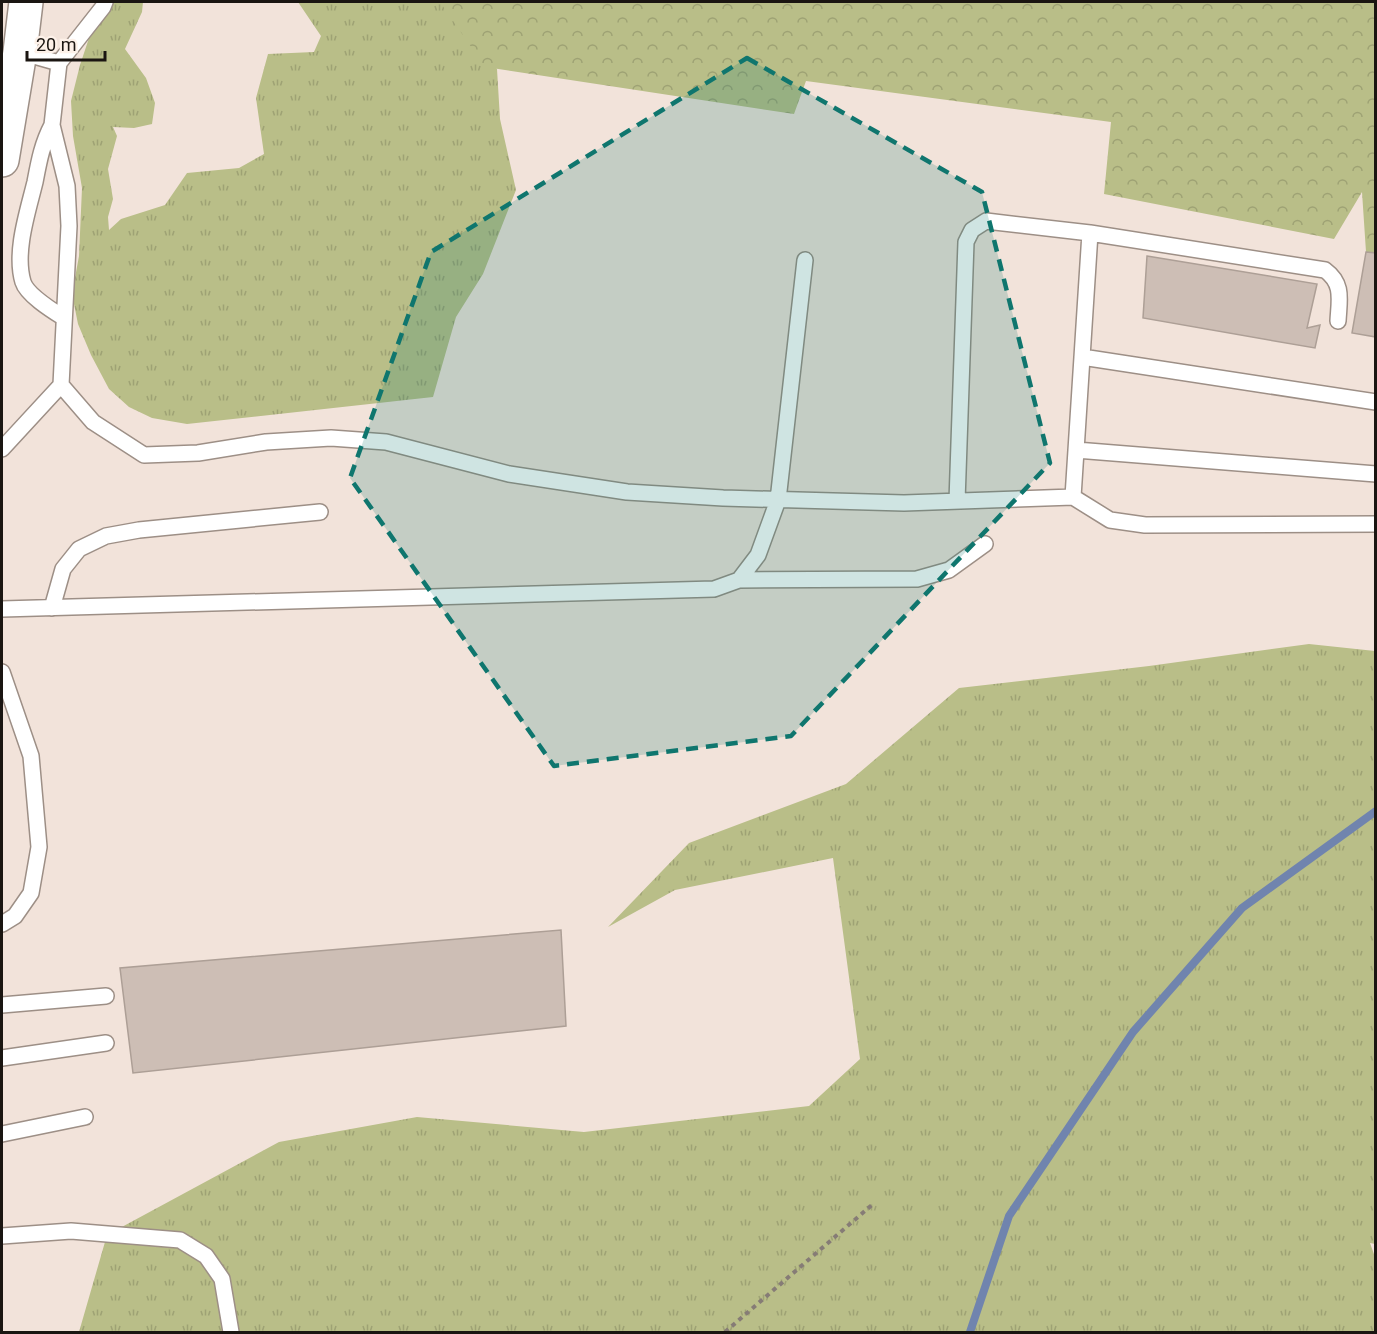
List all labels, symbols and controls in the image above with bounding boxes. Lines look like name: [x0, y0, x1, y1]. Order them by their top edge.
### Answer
scale bar: [27, 24, 105, 62]
text: 20 m: [36, 34, 76, 55]

